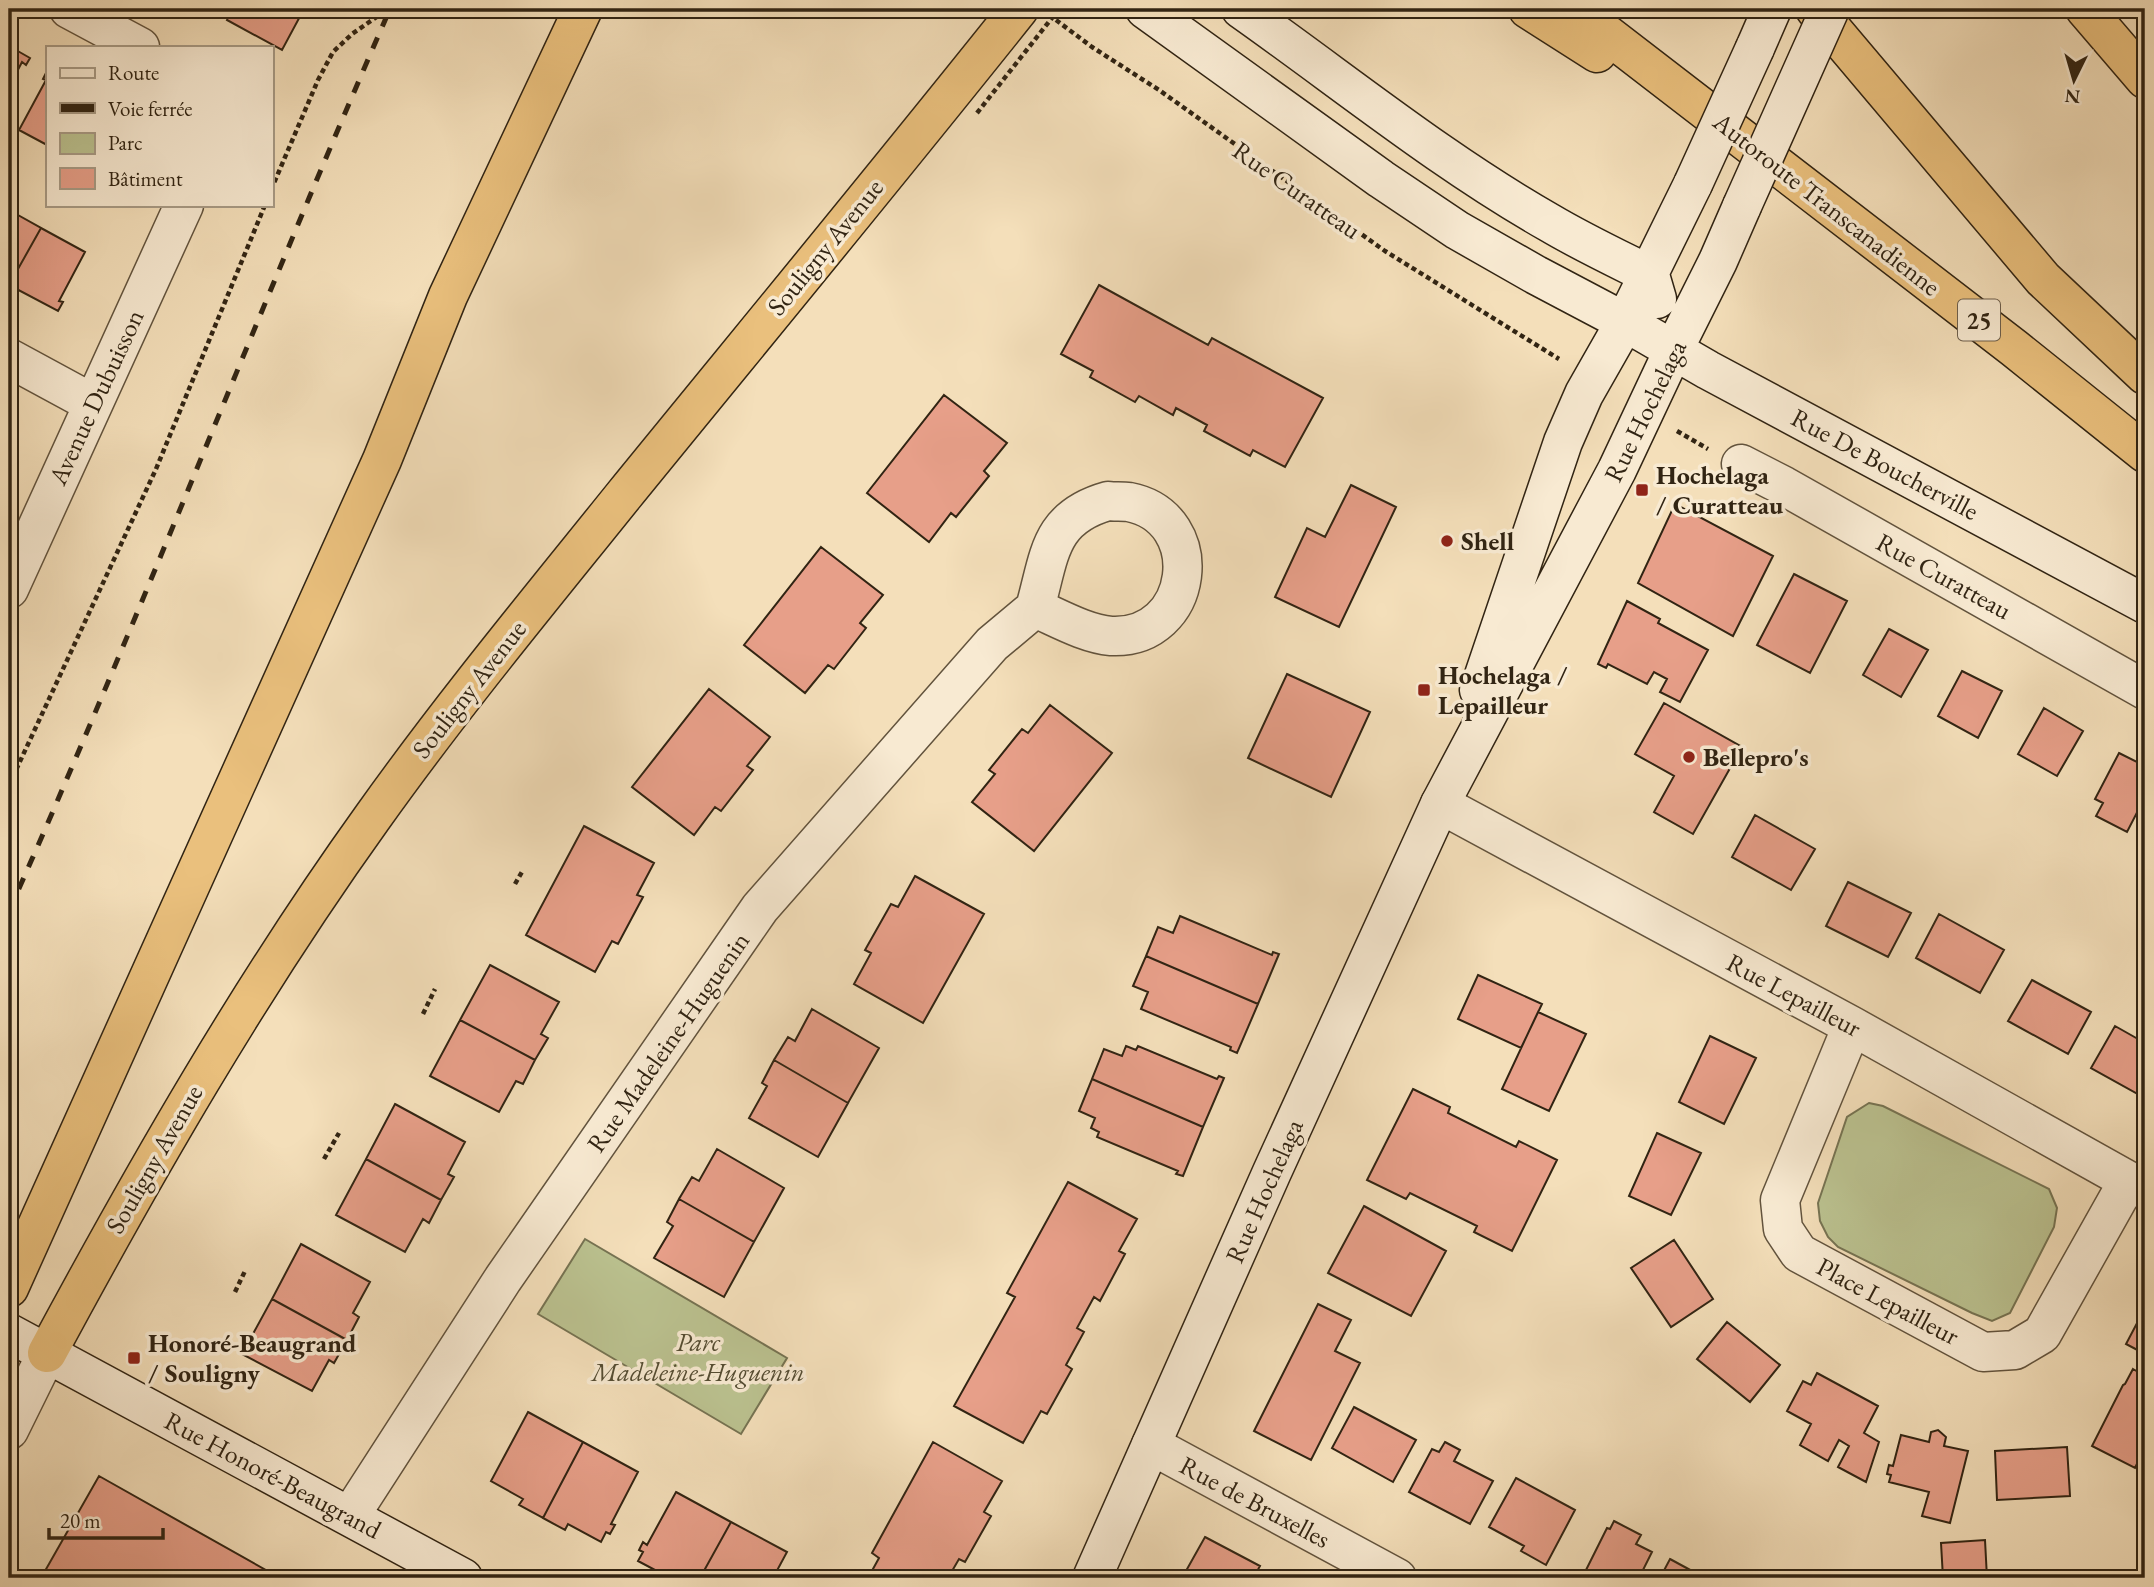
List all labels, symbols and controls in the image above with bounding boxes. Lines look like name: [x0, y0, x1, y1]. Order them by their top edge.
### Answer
legend: [46, 46, 273, 206]
north arrow: [2038, 46, 2108, 116]
text: Route: [108, 59, 159, 86]
text: N: [2063, 83, 2081, 110]
text: Voie ferrée: [108, 95, 192, 122]
street label: Autoroute Transcanadienne: [1706, 104, 1948, 303]
text: Parc: [108, 129, 142, 156]
street label: Rue Curatteau: [1226, 133, 1368, 247]
text: Bâtiment: [108, 165, 183, 192]
street label: Souligny Avenue: [759, 172, 891, 322]
road number: 25: [1958, 300, 2000, 340]
street label: Avenue Dubuisson: [40, 303, 152, 491]
street label: Rue Hochelaga: [1596, 334, 1694, 488]
street label: Rue De Boucherville: [1785, 400, 1985, 528]
place label: Hochelaga / Curatteau: [1656, 458, 1784, 522]
marker: Hochelaga / Curatteau: [1634, 482, 1650, 498]
place label: Shell: [1461, 524, 1514, 558]
street label: Rue Curatteau: [1870, 525, 2018, 627]
marker: Shell: [1439, 533, 1455, 549]
street label: Souligny Avenue: [404, 613, 534, 765]
place label: Hochelaga / Lepailleur: [1438, 658, 1568, 722]
marker: Hochelaga / Lepailleur: [1416, 682, 1432, 698]
place label: Bellepro's: [1703, 740, 1809, 774]
marker: Bellepro's: [1681, 749, 1697, 765]
street label: Rue Madeleine-Huguenin: [579, 925, 757, 1159]
street label: Rue Lepailleur: [1721, 945, 1867, 1045]
street label: Souligny Avenue: [98, 1078, 210, 1240]
street label: Rue Hochelaga: [1217, 1113, 1311, 1268]
street label: Place Lepailleur: [1811, 1249, 1965, 1353]
park label: Parc Madeleine-Huguenin: [589, 1325, 805, 1389]
place label: Honoré-Beaugrand / Souligny: [148, 1326, 357, 1390]
marker: Honoré-Beaugrand / Souligny: [126, 1350, 142, 1366]
street label: Rue Honoré-Beaugrand: [159, 1403, 388, 1547]
street label: Rue de Bruxelles: [1174, 1448, 1336, 1556]
scale bar: [49, 1496, 163, 1540]
text: 20 m: [60, 1507, 101, 1534]

